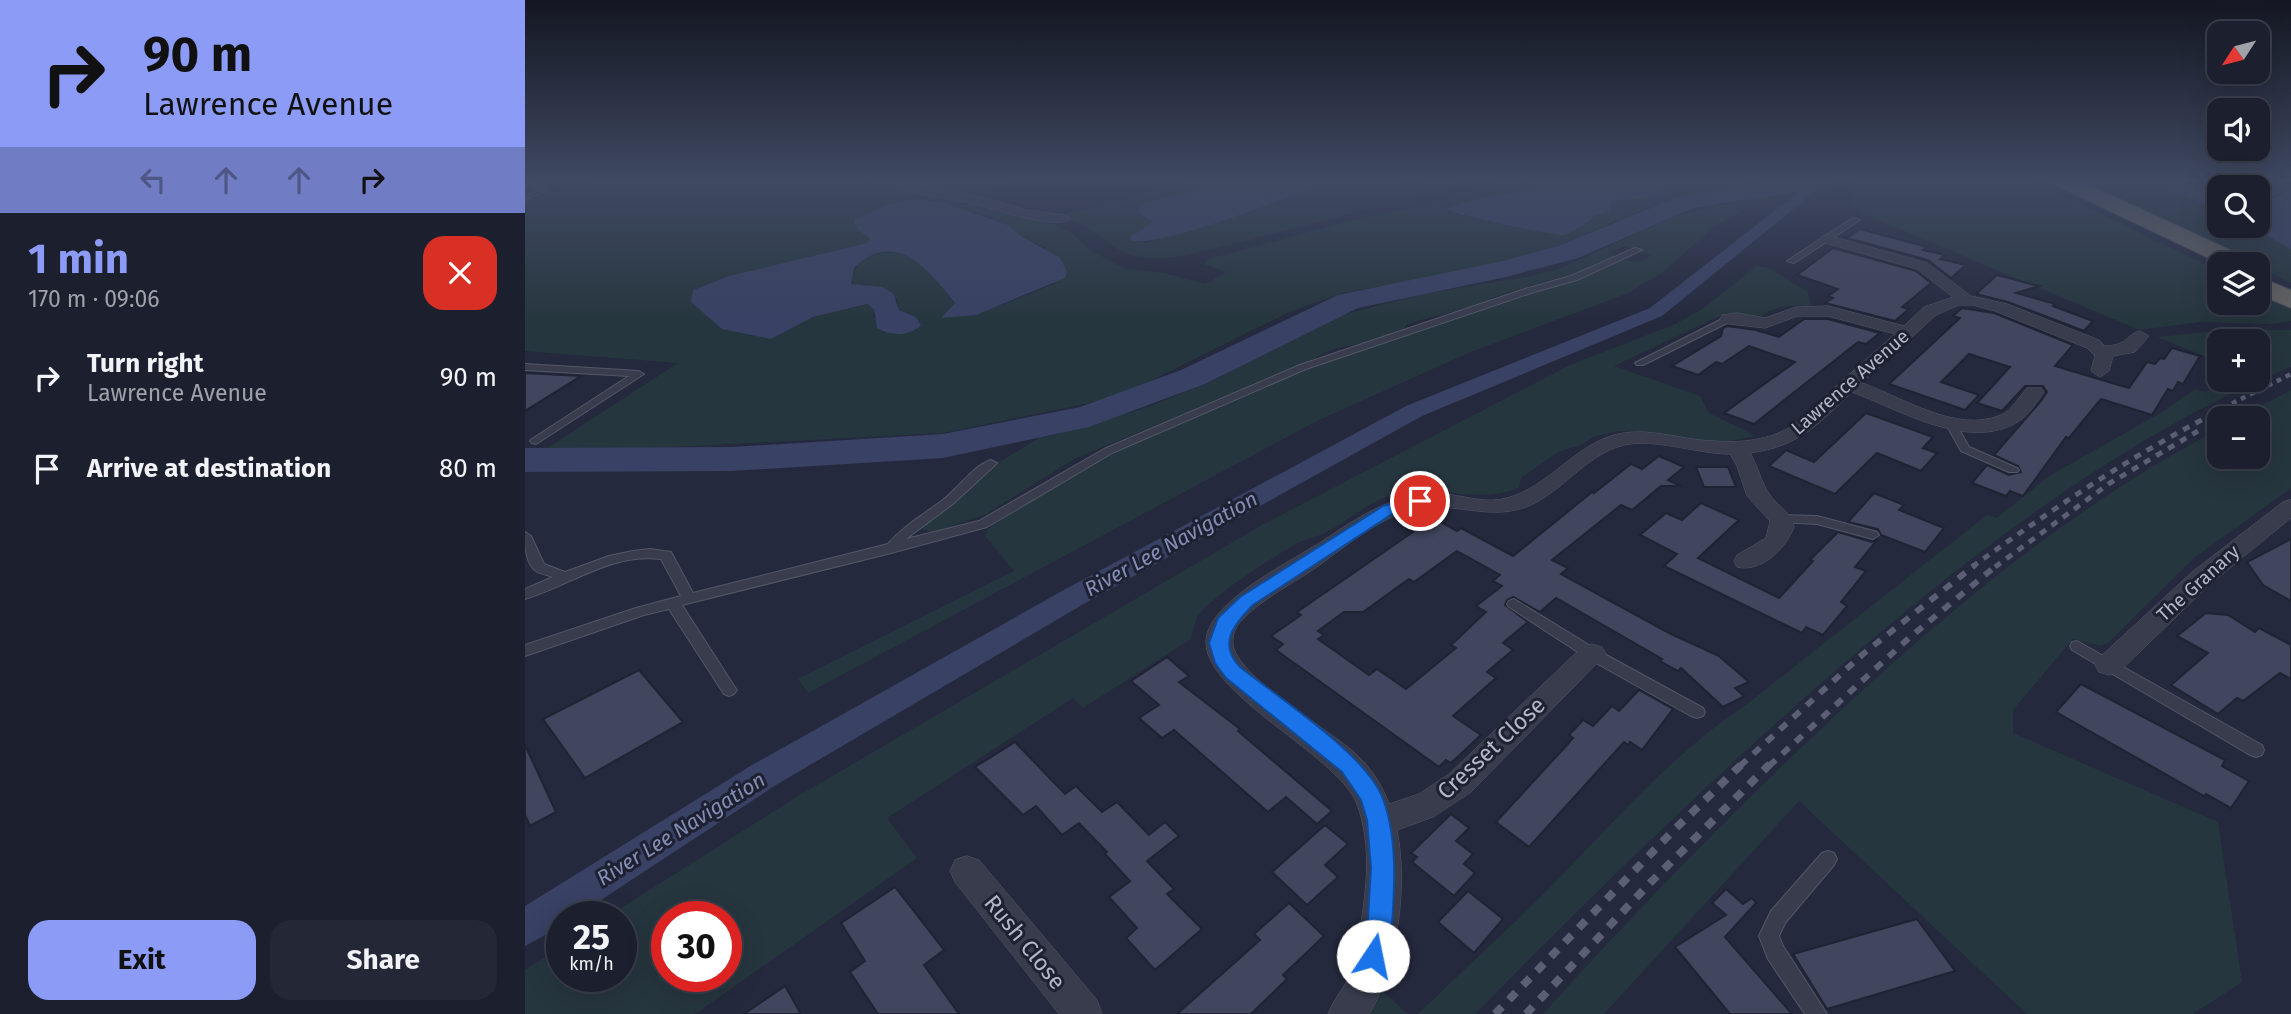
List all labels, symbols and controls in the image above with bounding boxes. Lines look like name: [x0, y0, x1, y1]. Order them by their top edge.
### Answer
north arrow: [2207, 21, 2270, 84]
map controls: [2207, 21, 2270, 469]
text: 90 m: [143, 25, 252, 84]
icon: right: [28, 28, 119, 119]
text: Lawrence Avenue: [143, 85, 393, 123]
button: sound: [2207, 98, 2270, 161]
icon: left: [134, 161, 172, 199]
icon: ahead: [207, 161, 245, 199]
icon: ahead: [280, 161, 318, 199]
icon: right: [353, 161, 391, 199]
button: search: [2207, 175, 2270, 238]
text: 1 min: [28, 234, 129, 284]
button: close: [423, 236, 497, 310]
button: layers: [2207, 252, 2270, 315]
text: 170 m · 09:06: [28, 285, 160, 313]
street label: Lawrence Avenue: [1786, 325, 1914, 439]
button: +: [2207, 329, 2270, 392]
text: Turn right: [87, 348, 204, 379]
icon: right: [28, 359, 66, 397]
text: 90 m: [440, 362, 497, 393]
text: Lawrence Avenue: [87, 379, 267, 407]
button: −: [2207, 406, 2270, 469]
icon: arrive: [28, 450, 66, 488]
text: Arrive at destination: [87, 453, 331, 484]
text: 80 m: [439, 453, 497, 484]
pin: [1390, 471, 1450, 531]
icon: arrive: [1401, 482, 1439, 520]
water label: River Lee Navigation: [1080, 486, 1262, 602]
street label: The Granary: [2152, 539, 2245, 626]
street label: Cresset Close: [1431, 691, 1551, 805]
water label: River Lee Navigation: [592, 767, 770, 891]
street label: Rush Close: [978, 889, 1072, 995]
speed limit sign: 30: [651, 901, 742, 992]
text: 25: [573, 916, 610, 958]
position arrow: [1336, 919, 1410, 993]
button: Exit: [28, 920, 256, 1000]
button: Share: [270, 920, 497, 1000]
text: km/h: [569, 953, 614, 975]

